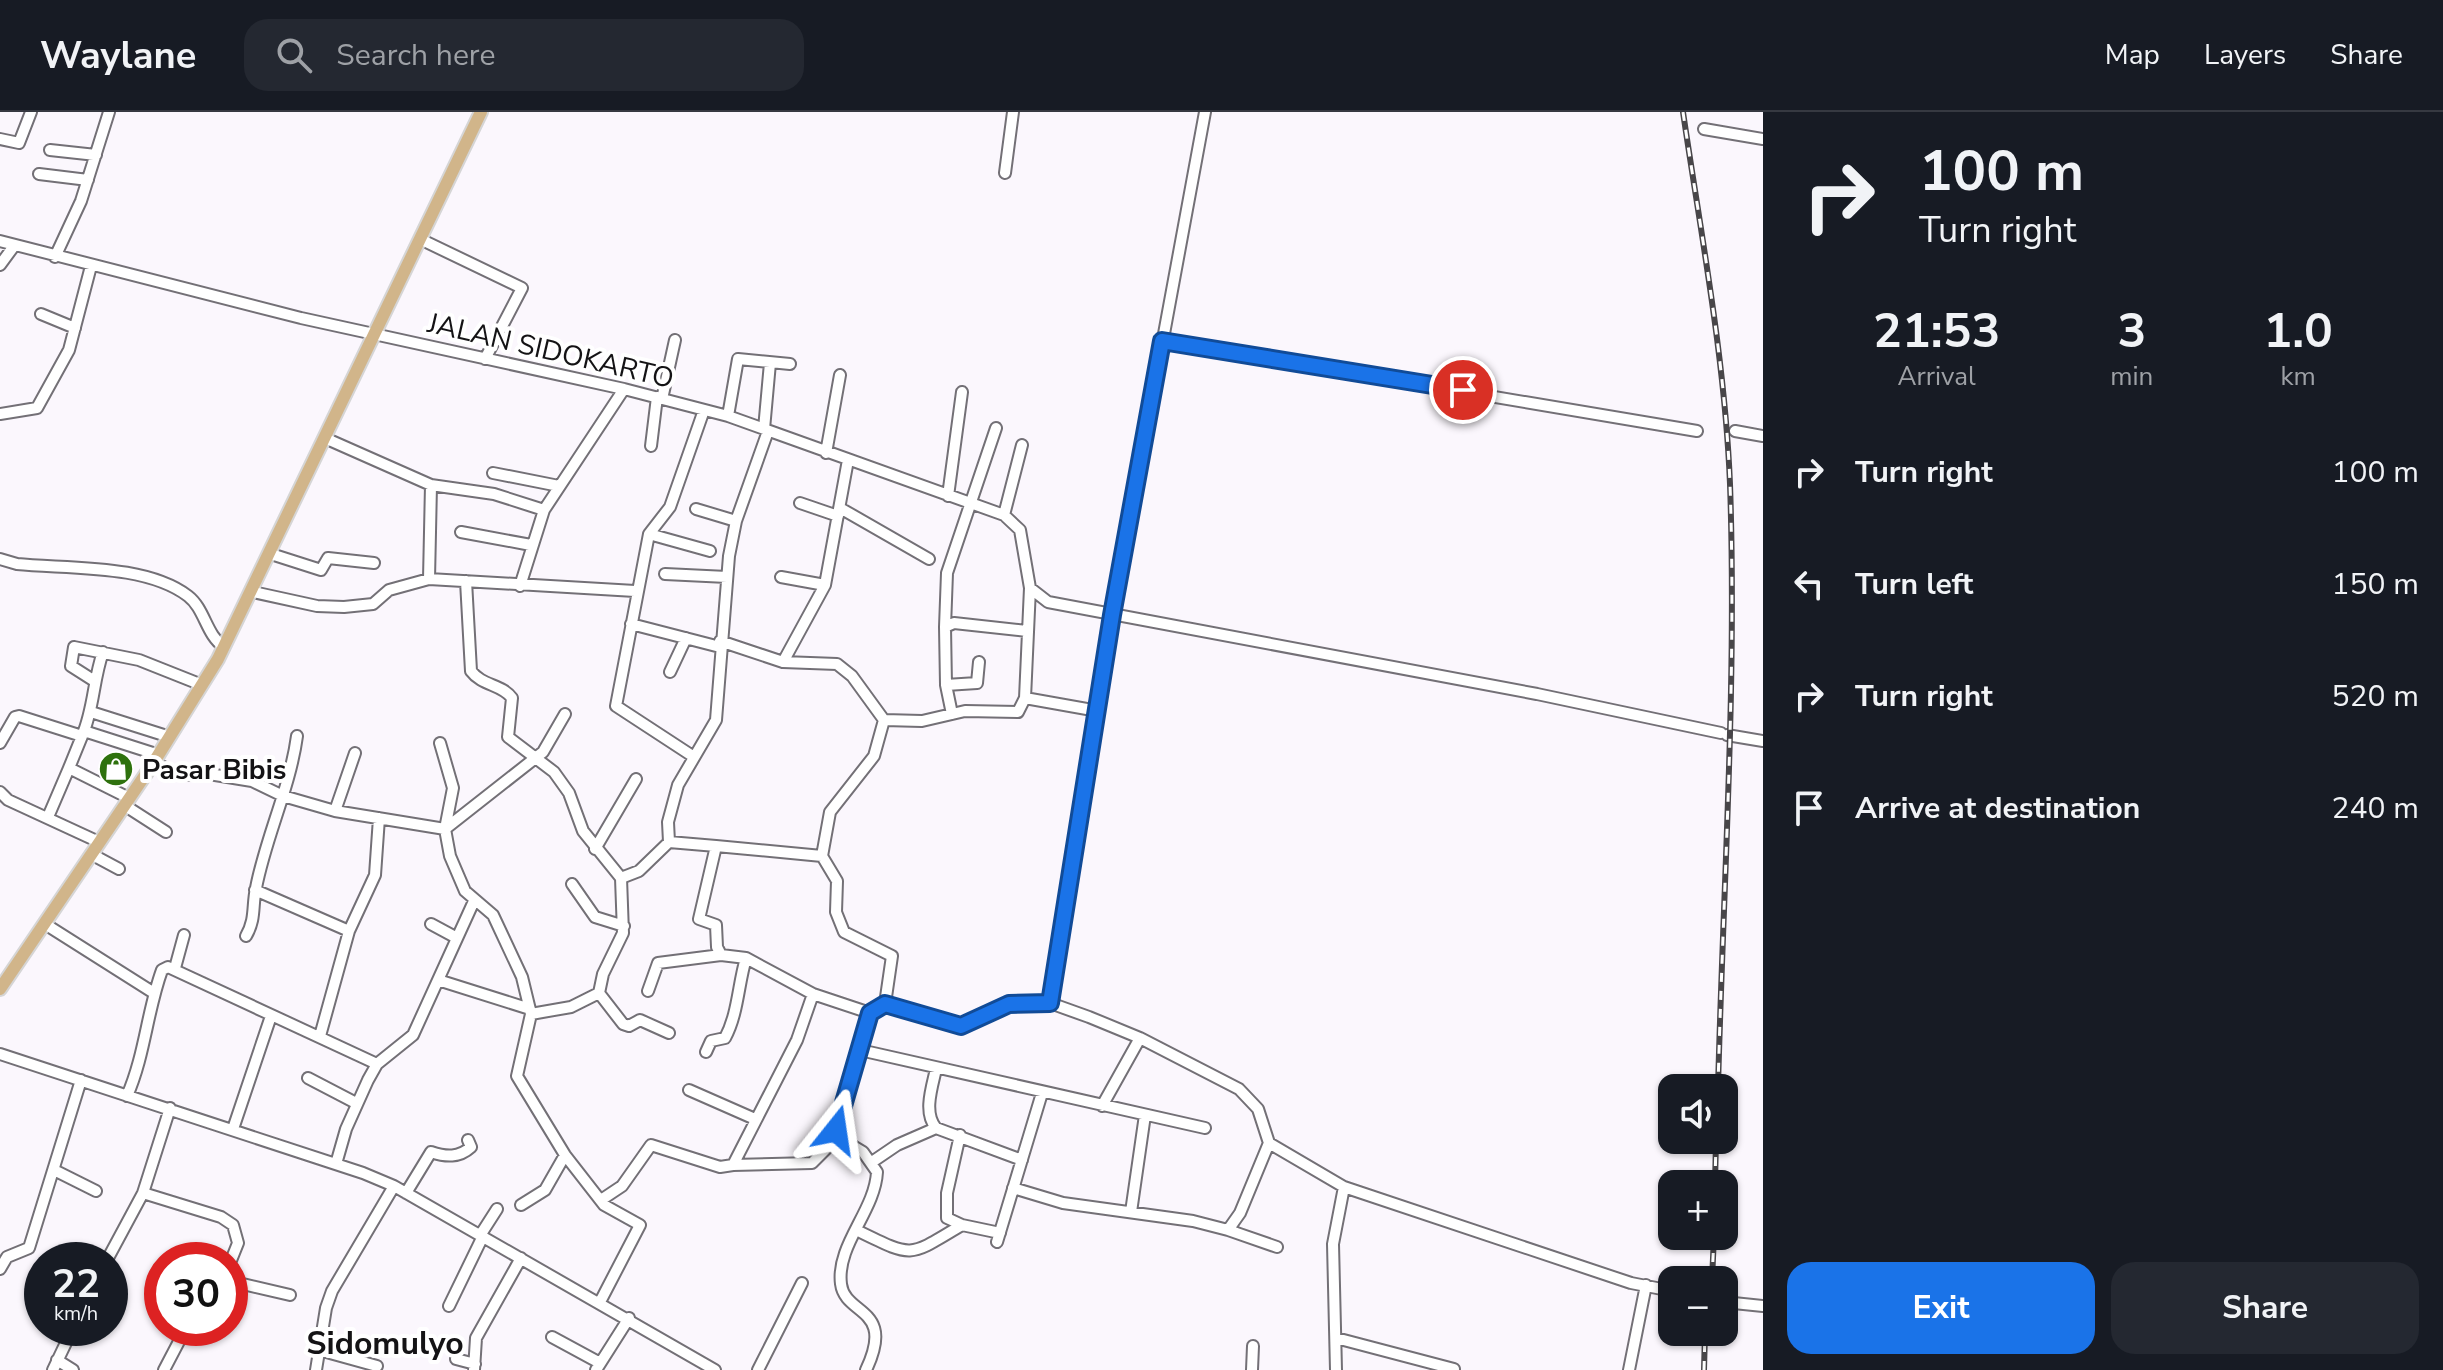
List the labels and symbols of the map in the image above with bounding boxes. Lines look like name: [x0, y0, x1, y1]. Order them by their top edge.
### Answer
street label: JALAN SIDOKARTO: [423, 304, 678, 398]
pin: [1429, 356, 1497, 424]
shop icon: Pasar Bibis: [97, 750, 135, 788]
place label: Pasar Bibis: [142, 751, 286, 789]
position arrow: [794, 1088, 878, 1172]
speed limit sign: 30: [144, 1242, 248, 1346]
district label: Sidomulyo: [306, 1322, 464, 1365]

